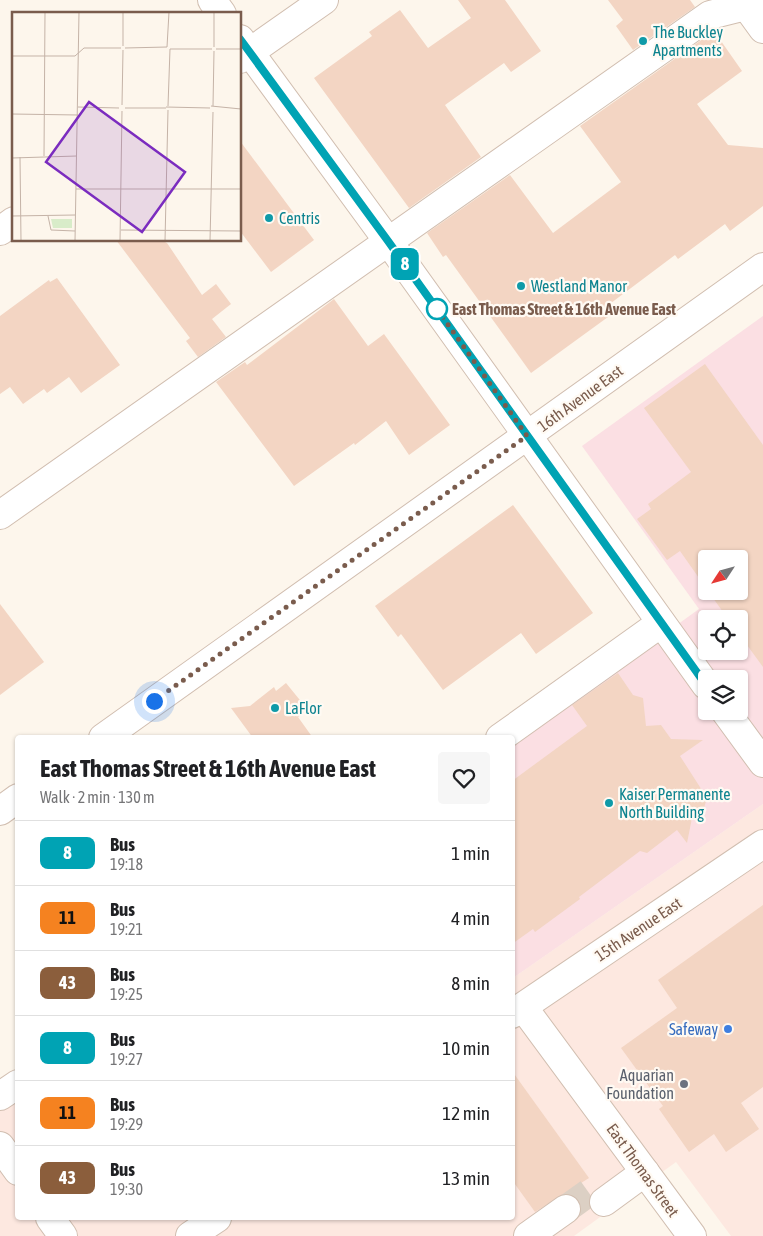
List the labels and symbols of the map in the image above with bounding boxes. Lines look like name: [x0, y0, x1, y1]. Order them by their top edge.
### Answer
inset map: [12, 12, 241, 241]
place label: The Buckley Apartments: [653, 23, 723, 60]
marker: The Buckley Apartments: [637, 35, 649, 47]
place label: Centris: [279, 209, 320, 227]
marker: Centris: [263, 212, 275, 224]
line badge: 8: [389, 248, 421, 280]
place label: Westland Manor: [531, 277, 627, 295]
marker: Westland Manor: [515, 280, 527, 292]
marker: East Thomas Street & 16th Avenue East: [426, 298, 448, 320]
place label: East Thomas Street & 16th Avenue East: [452, 300, 676, 318]
street label: 16th Avenue East: [534, 361, 626, 435]
north arrow: [698, 550, 748, 600]
your location: [142, 689, 167, 714]
place label: LaFlor: [285, 699, 322, 717]
marker: LaFlor: [269, 702, 281, 714]
place label: Kaiser Permanente North Building: [619, 785, 731, 822]
marker: Kaiser Permanente North Building: [603, 797, 615, 809]
street label: 15th Avenue East: [591, 893, 685, 965]
place label: Safeway: [669, 1020, 718, 1039]
marker: Safeway: [722, 1023, 734, 1035]
place label: Aquarian Foundation: [606, 1066, 674, 1102]
marker: Aquarian Foundation: [678, 1078, 690, 1090]
street label: East Thomas Street: [603, 1120, 683, 1220]

